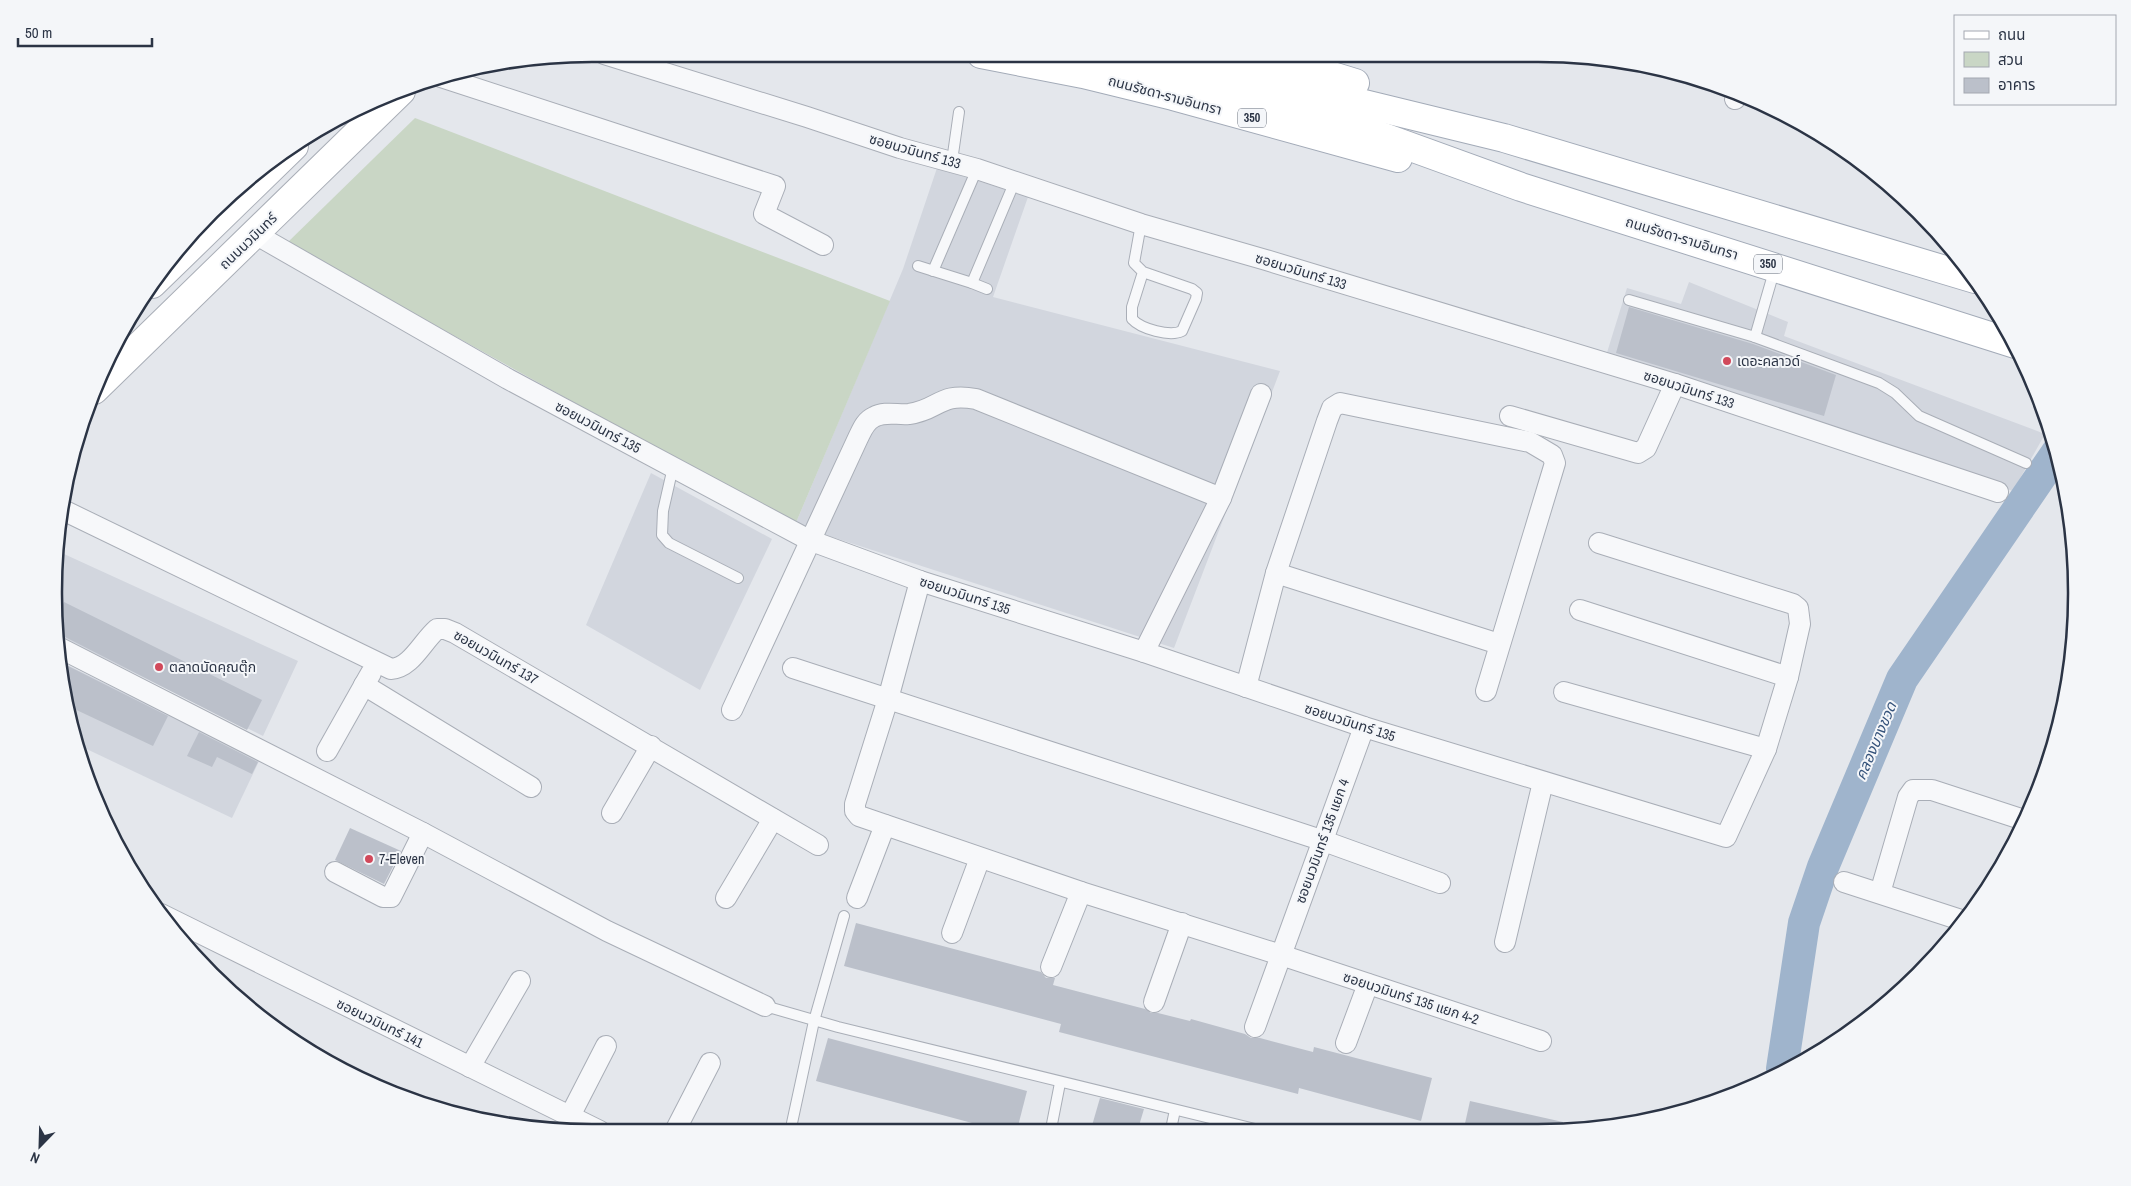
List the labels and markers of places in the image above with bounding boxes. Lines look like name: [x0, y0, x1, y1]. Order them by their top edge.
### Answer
place label: เดอะคลาวด์: [1737, 352, 1800, 370]
marker: เดอะคลาวด์: [1721, 355, 1733, 367]
place label: ตลาดนัดคุณตุ๊ก: [169, 658, 256, 676]
marker: ตลาดนัดคุณตุ๊ก: [153, 661, 165, 673]
place label: 7-Eleven: [379, 850, 424, 868]
marker: 7-Eleven: [363, 853, 375, 865]

